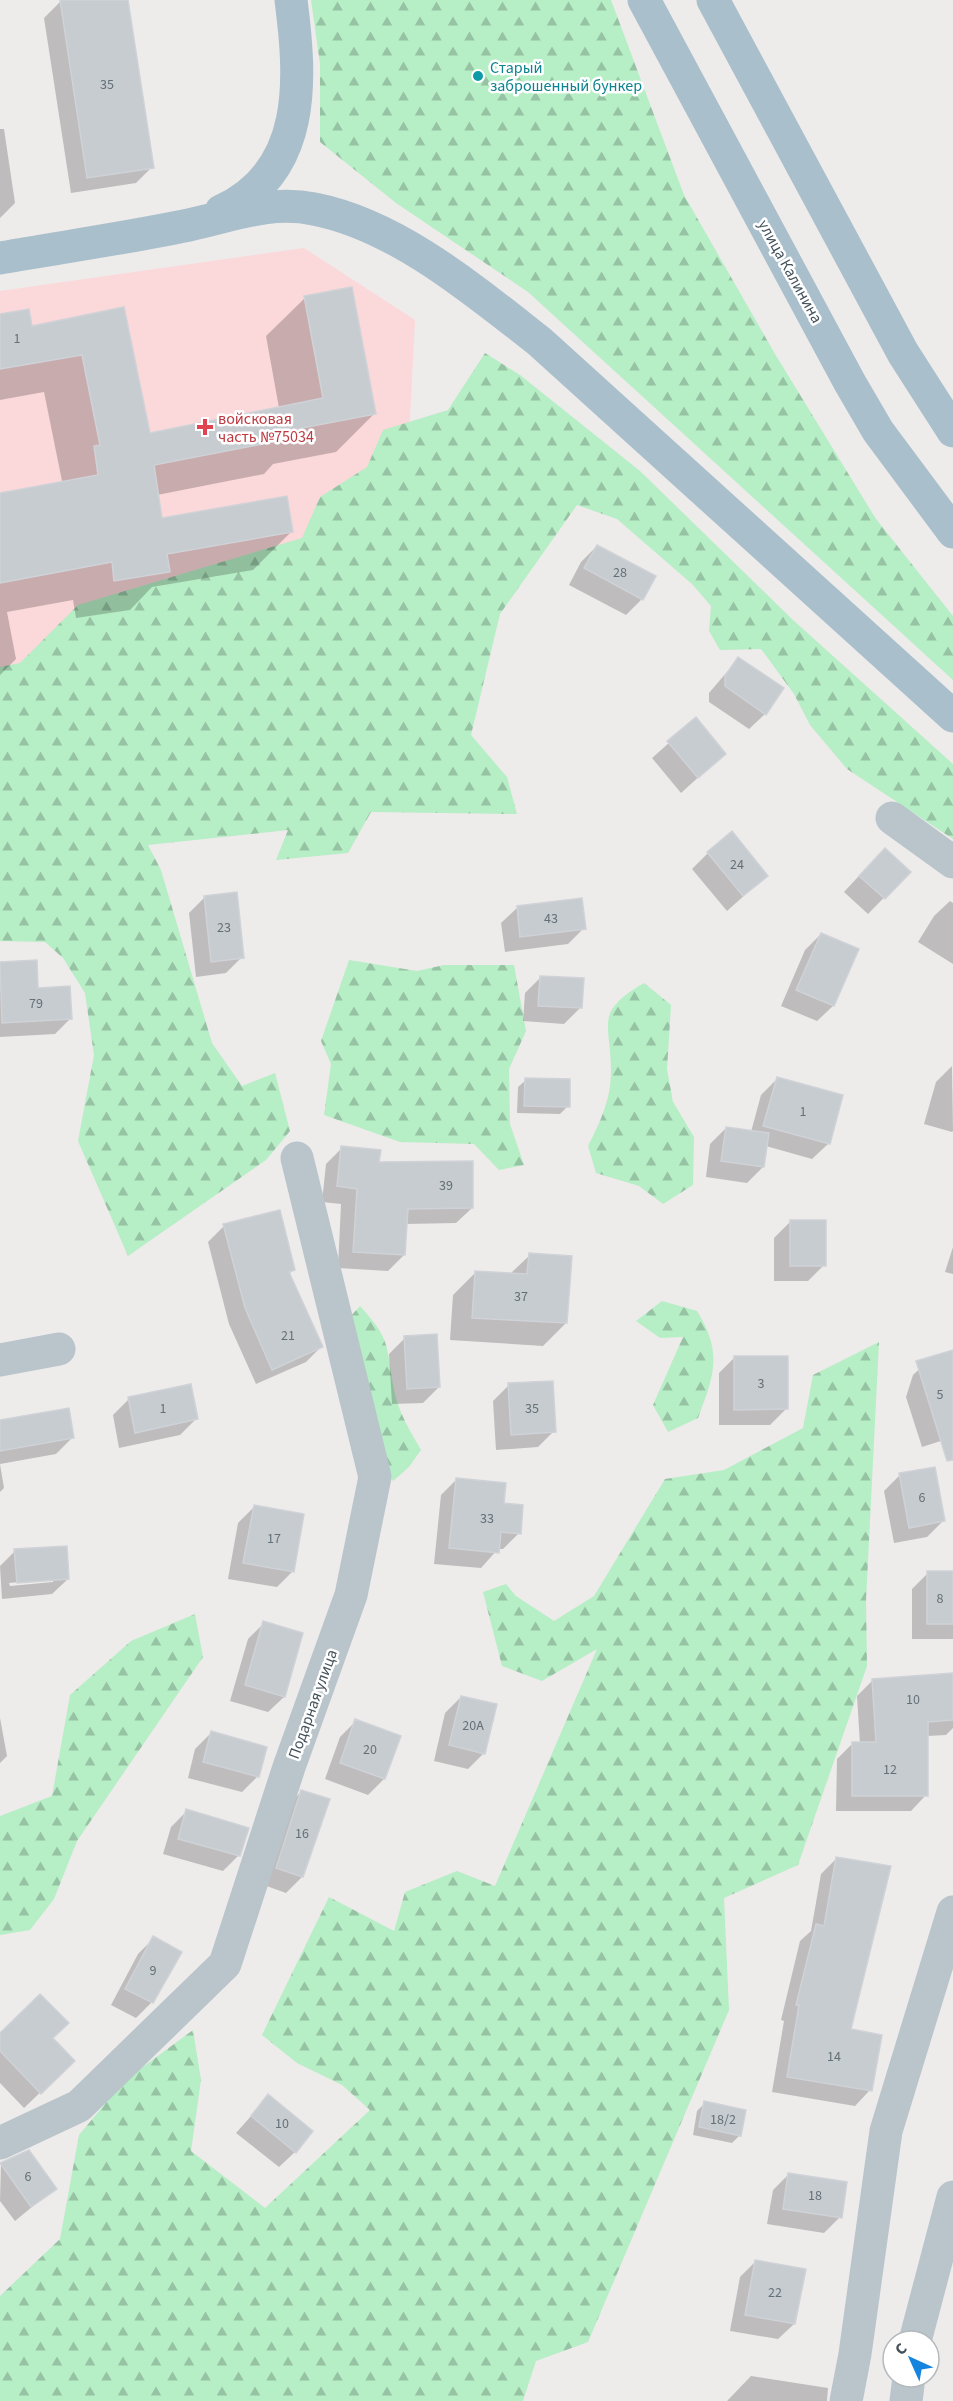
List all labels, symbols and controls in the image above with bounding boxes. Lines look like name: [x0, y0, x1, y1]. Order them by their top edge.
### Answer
place label: Старый заброшенный бункер: [490, 57, 642, 97]
marker: Старый заброшенный бункер: [471, 69, 485, 83]
house number: 35: [100, 75, 114, 95]
street label: улица Калинина: [753, 216, 828, 327]
house number: 1: [14, 329, 21, 349]
place label: войсковая часть №75034: [218, 408, 314, 448]
marker: войсковая часть №75034: [196, 418, 214, 436]
house number: 28: [613, 563, 627, 583]
house number: 24: [730, 855, 744, 875]
house number: 43: [544, 909, 558, 929]
house number: 23: [217, 918, 231, 938]
house number: 79: [29, 994, 43, 1014]
house number: 1: [800, 1102, 807, 1122]
house number: 39: [439, 1176, 453, 1196]
house number: 37: [514, 1287, 528, 1307]
house number: 21: [281, 1326, 295, 1346]
house number: 3: [758, 1374, 765, 1394]
house number: 5: [937, 1385, 944, 1405]
house number: 1: [160, 1399, 167, 1419]
house number: 35: [525, 1399, 539, 1419]
house number: 6: [919, 1488, 926, 1508]
house number: 33: [480, 1509, 494, 1529]
house number: 17: [267, 1529, 281, 1549]
house number: 8: [937, 1589, 944, 1609]
street label: Подарная улица: [283, 1647, 343, 1762]
house number: 10: [906, 1690, 920, 1710]
house number: 20А: [462, 1716, 484, 1736]
house number: 20: [363, 1740, 377, 1760]
house number: 12: [883, 1760, 897, 1780]
house number: 16: [295, 1824, 309, 1844]
house number: 9: [150, 1961, 157, 1981]
house number: 14: [827, 2047, 841, 2067]
house number: 18/2: [710, 2110, 736, 2130]
house number: 10: [275, 2114, 289, 2134]
house number: 6: [25, 2167, 32, 2187]
house number: 18: [808, 2186, 822, 2206]
house number: 22: [768, 2283, 782, 2303]
north arrow: [881, 2329, 941, 2389]
text: С: [890, 2338, 912, 2360]

